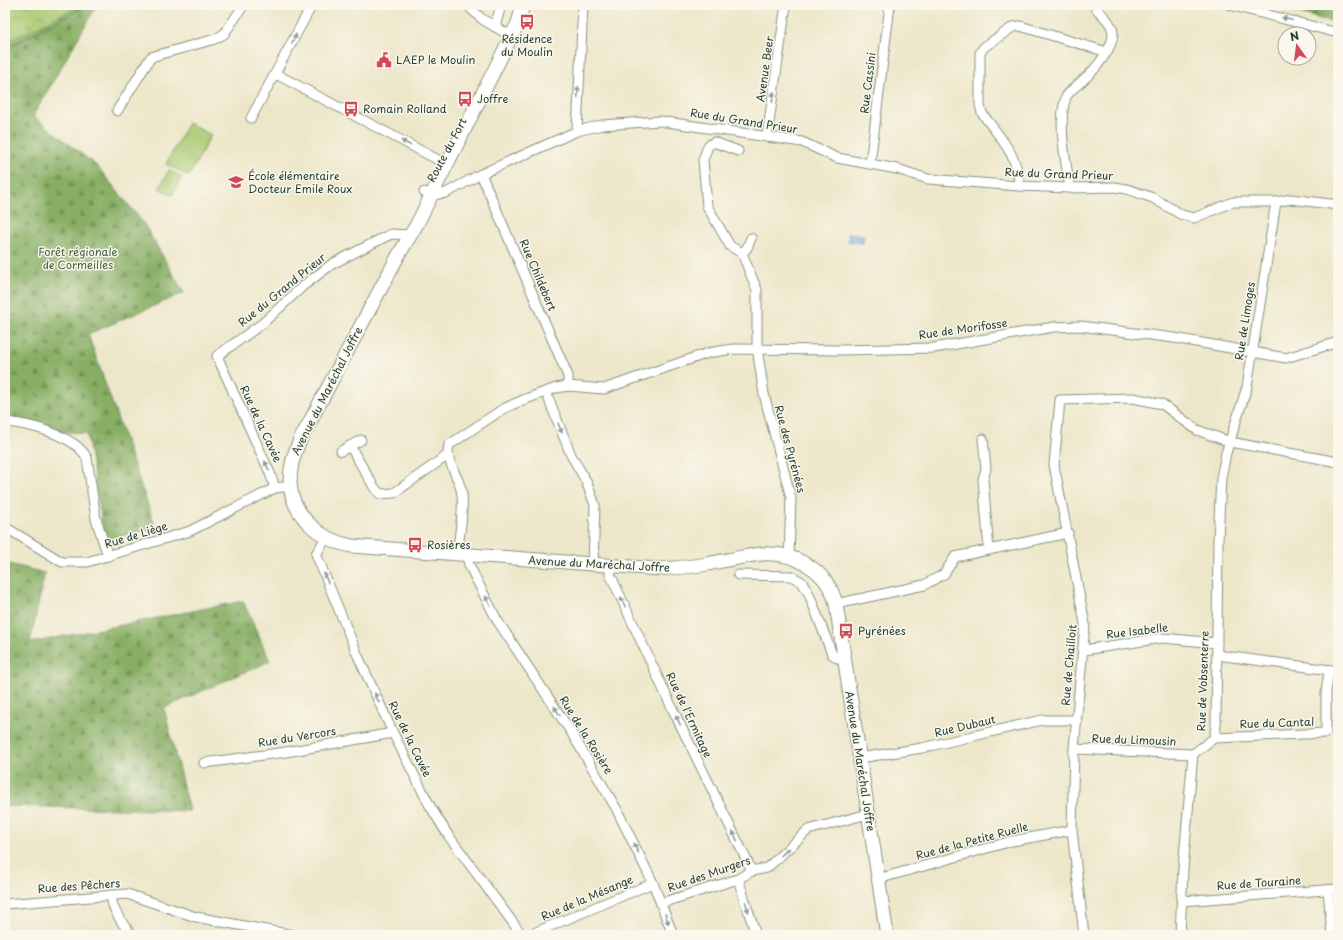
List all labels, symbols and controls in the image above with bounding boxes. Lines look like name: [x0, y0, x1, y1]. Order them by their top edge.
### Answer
bus stop icon: Résidence du Moulin: [518, 13, 536, 31]
one-way arrow: [1281, 16, 1293, 22]
north arrow: [1277, 26, 1317, 66]
text: N: [1288, 26, 1301, 45]
place label: Résidence du Moulin: [501, 30, 553, 60]
one-way arrow: [291, 33, 298, 45]
street label: Avenue Beer: [751, 34, 778, 103]
public building icon: LAEP le Moulin: [375, 51, 393, 69]
place label: LAEP le Moulin: [396, 51, 475, 68]
street label: Rue Cassini: [855, 51, 880, 115]
one-way arrow: [575, 86, 582, 98]
bus stop icon: Joffre: [456, 90, 474, 108]
place label: Joffre: [477, 90, 508, 107]
one-way arrow: [770, 91, 776, 103]
bus stop icon: Romain Rolland: [342, 100, 360, 118]
place label: Romain Rolland: [363, 100, 447, 117]
street label: Rue du Grand Prieur: [689, 104, 800, 138]
street label: Route du Fort: [422, 114, 471, 185]
one-way arrow: [400, 140, 412, 146]
street label: Rue du Grand Prieur: [1004, 163, 1115, 184]
place label: École élémentaire Docteur Emile Roux: [248, 167, 352, 197]
school or university icon: École élémentaire Docteur Emile Roux: [227, 173, 245, 191]
street label: Rue Childebert: [516, 236, 561, 314]
park label: Forêt régionale de Cormeilles: [38, 243, 118, 273]
street label: Rue du Grand Prieur: [234, 248, 330, 330]
street label: Rue de Limoges: [1230, 280, 1259, 361]
street label: Rue de Morifosse: [918, 314, 1008, 343]
street label: Avenue du Maréchal Joffre: [287, 324, 366, 458]
street label: Rue de la Cavée: [236, 383, 287, 465]
street label: Rue des Pyrénées: [771, 403, 810, 495]
one-way arrow: [558, 422, 564, 434]
one-way arrow: [264, 461, 270, 472]
street label: Rue de Liège: [102, 517, 169, 552]
bus stop icon: Rosières: [406, 536, 424, 554]
place label: Rosières: [427, 536, 470, 553]
street label: Avenue du Maréchal Joffre: [528, 551, 671, 576]
one-way arrow: [322, 572, 329, 584]
one-way arrow: [484, 596, 491, 607]
one-way arrow: [620, 596, 626, 607]
street label: Rue Isabelle: [1105, 618, 1169, 643]
bus stop icon: Pyrénées: [837, 622, 855, 640]
place label: Pyrénées: [858, 622, 906, 639]
street label: Rue de Chailloit: [1056, 623, 1081, 706]
street label: Rue de Vobsenterre: [1192, 630, 1213, 732]
street label: Rue de l'Ermitage: [662, 669, 717, 760]
street label: Avenue du Maréchal Joffre: [841, 689, 880, 833]
one-way arrow: [373, 691, 379, 703]
street label: Rue de la Rosière: [555, 692, 617, 777]
street label: Rue de la Cavée: [385, 698, 436, 780]
one-way arrow: [553, 706, 561, 716]
street label: Rue Dubaut: [933, 710, 998, 741]
street label: Rue du Cantal: [1239, 713, 1315, 732]
one-way arrow: [674, 714, 681, 725]
street label: Rue du Vercors: [257, 722, 337, 751]
street label: Rue du Limousin: [1091, 730, 1177, 749]
street label: Rue de la Petite Ruelle: [914, 817, 1030, 864]
one-way arrow: [732, 831, 738, 842]
one-way arrow: [633, 842, 639, 854]
one-way arrow: [780, 848, 790, 857]
street label: Rue des Murgers: [665, 851, 753, 896]
street label: Rue de la Mésange: [538, 871, 635, 925]
street label: Rue de Touraine: [1216, 871, 1302, 894]
street label: Rue des Pêchers: [37, 874, 121, 897]
one-way arrow: [744, 901, 750, 913]
one-way arrow: [665, 913, 671, 925]

